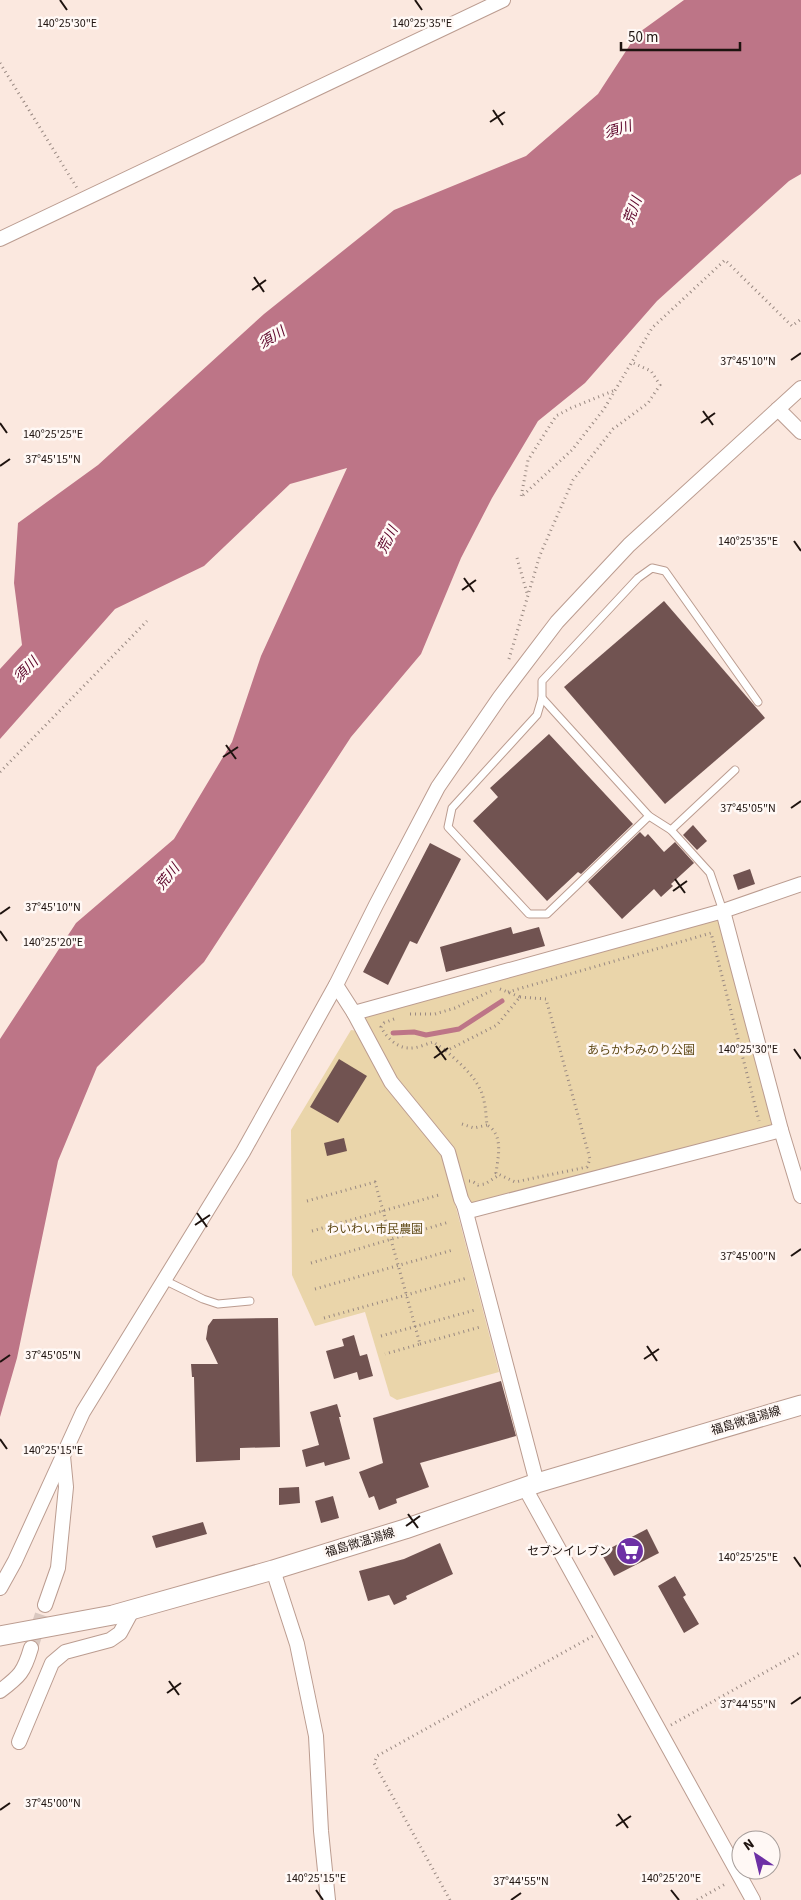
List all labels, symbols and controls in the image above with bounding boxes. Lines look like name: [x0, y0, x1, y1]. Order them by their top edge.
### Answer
text: 140°25'30"E: [37, 15, 97, 32]
text: 140°25'35"E: [392, 15, 452, 32]
scale bar: [621, 20, 740, 52]
text: 50 m: [628, 27, 658, 48]
water label: 須川: [602, 116, 636, 143]
water label: 荒川: [619, 193, 648, 228]
water label: 須川: [255, 321, 291, 354]
text: 37°45'10"N: [720, 353, 776, 370]
text: 140°25'25"E: [23, 426, 83, 443]
text: 37°45'15"N: [25, 451, 81, 468]
water label: 荒川: [373, 521, 404, 557]
text: 140°25'35"E: [718, 533, 778, 550]
water label: 須川: [9, 652, 44, 687]
text: 37°45'05"N: [720, 800, 776, 817]
water label: 荒川: [151, 858, 186, 894]
text: 37°45'10"N: [25, 899, 81, 916]
text: 140°25'20"E: [23, 934, 83, 951]
text: 140°25'30"E: [718, 1041, 778, 1058]
park label: あらかわみのり公園: [587, 1042, 695, 1059]
park label: わいわい市民農園: [327, 1221, 423, 1238]
text: 37°45'00"N: [720, 1248, 776, 1265]
text: 37°45'05"N: [25, 1347, 81, 1364]
street label: 福島微温湯線: [709, 1402, 783, 1440]
text: 140°25'15"E: [23, 1442, 83, 1459]
street label: 福島微温湯線: [323, 1524, 397, 1562]
supermarket icon: セブンイレブン: [615, 1536, 645, 1566]
place label: セブンイレブン: [527, 1543, 611, 1560]
text: 140°25'25"E: [718, 1549, 778, 1566]
text: 37°44'55"N: [720, 1696, 776, 1713]
text: 37°45'00"N: [25, 1795, 81, 1812]
north arrow: [731, 1830, 781, 1880]
text: N: [740, 1834, 759, 1856]
text: 140°25'15"E: [286, 1870, 346, 1887]
text: 140°25'20"E: [641, 1870, 701, 1887]
text: 37°44'55"N: [493, 1873, 549, 1890]

